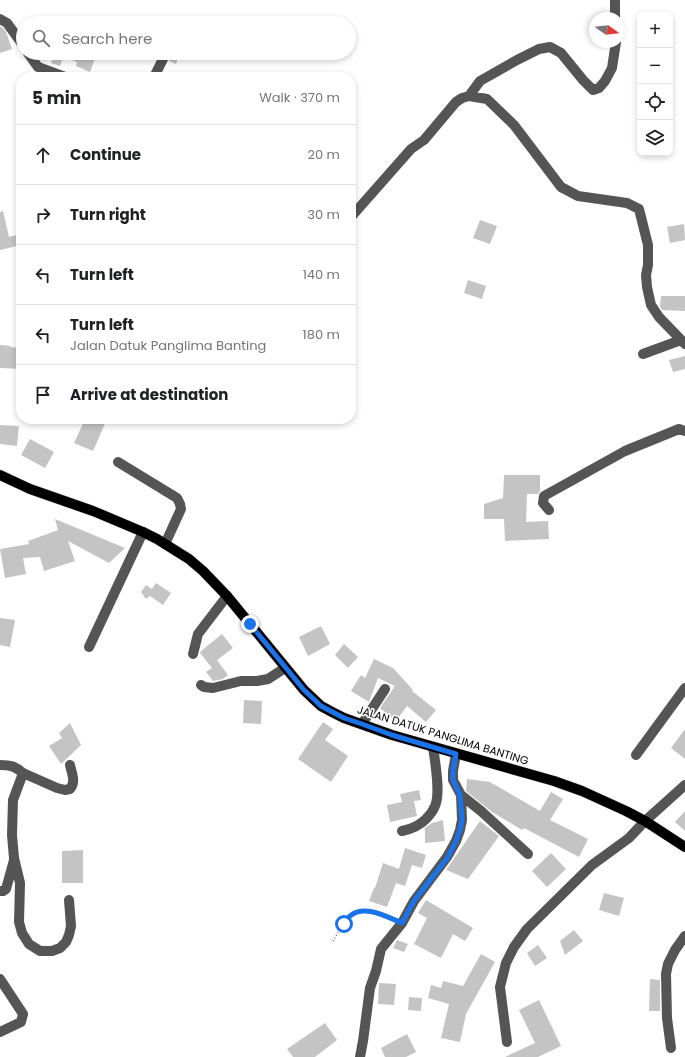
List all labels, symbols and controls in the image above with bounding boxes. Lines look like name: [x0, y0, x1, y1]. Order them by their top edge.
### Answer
north arrow: [589, 12, 625, 48]
map controls: [637, 12, 673, 156]
button: +: [637, 12, 673, 48]
search box: [16, 16, 356, 60]
icon: search: [30, 27, 52, 49]
text: Search here: [62, 28, 152, 49]
button: −: [637, 48, 673, 84]
button: locate: [637, 84, 673, 120]
text: 5 min: [32, 86, 81, 110]
text: Walk · 370 m: [259, 88, 340, 107]
button: layers: [637, 120, 673, 156]
icon: ahead: [32, 144, 54, 166]
text: Continue: [70, 144, 141, 165]
text: 20 m: [307, 145, 340, 164]
icon: right: [32, 204, 54, 226]
text: Turn right: [70, 204, 146, 225]
text: 30 m: [307, 205, 340, 224]
icon: left: [32, 264, 54, 286]
text: Turn left: [70, 264, 134, 285]
text: 140 m: [303, 265, 340, 284]
text: Turn left: [70, 314, 134, 335]
icon: left: [32, 324, 54, 346]
text: 180 m: [303, 325, 340, 344]
text: Jalan Datuk Panglima Banting: [70, 336, 266, 355]
icon: arrive: [32, 384, 54, 406]
text: Arrive at destination: [70, 384, 228, 405]
route end: [241, 615, 259, 633]
street label: JALAN DATUK PANGLIMA BANTING: [355, 701, 531, 769]
route start: [335, 915, 353, 933]

